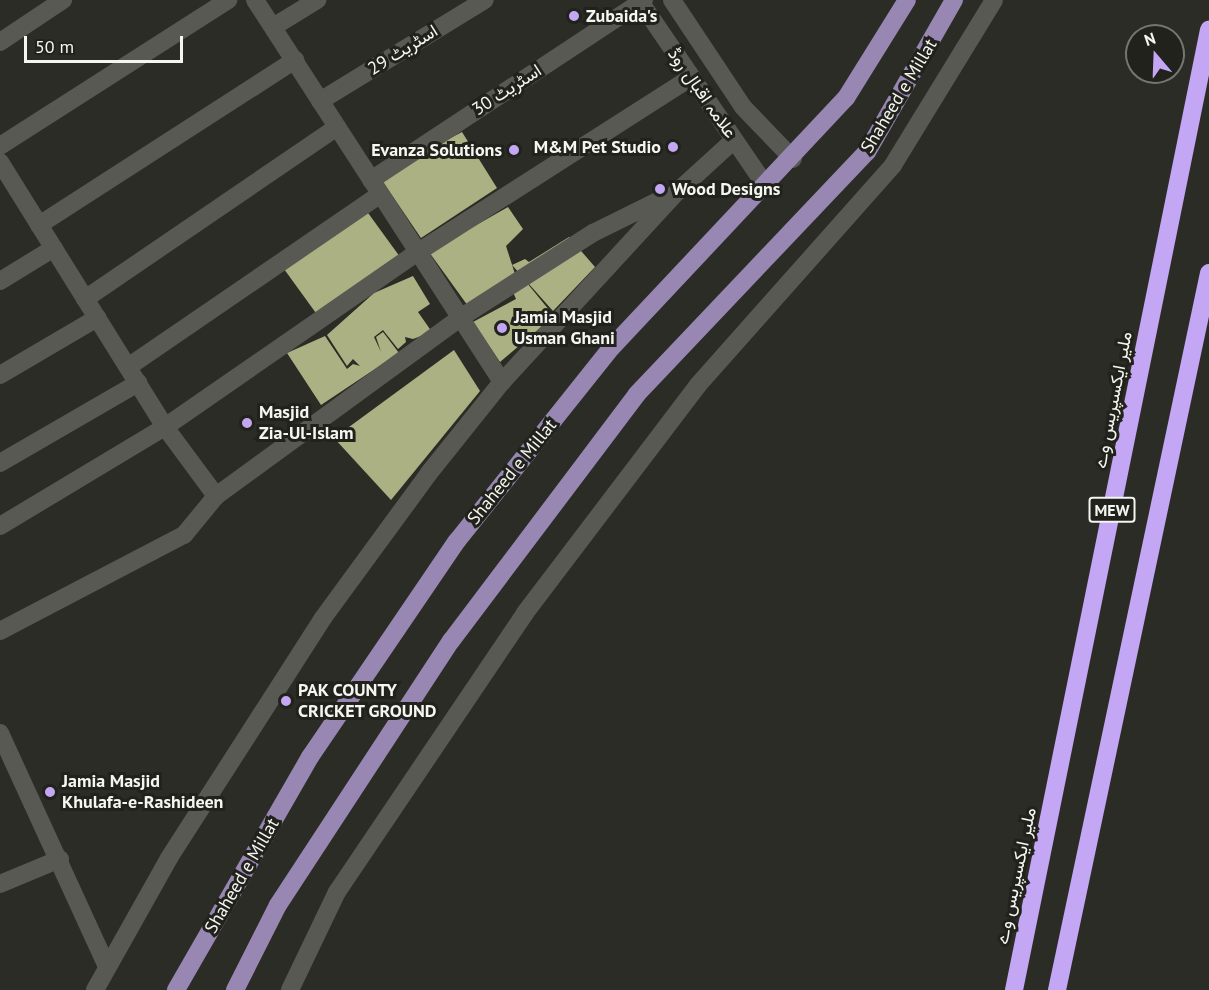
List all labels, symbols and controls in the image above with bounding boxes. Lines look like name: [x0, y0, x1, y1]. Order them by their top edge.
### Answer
place label: Zubaida's: [586, 5, 657, 27]
marker: Zubaida's: [567, 9, 581, 23]
street label: اسٹریٹ 29: [364, 20, 442, 80]
scale bar: [27, 24, 186, 62]
north arrow: [1125, 24, 1185, 84]
text: N: [1142, 28, 1158, 50]
text: 50 m: [35, 35, 74, 58]
street label: Shaheed e Millat: [856, 35, 942, 157]
street label: علامہ اقبال روڈ: [663, 44, 741, 142]
street label: اسٹریٹ 30: [468, 60, 546, 120]
place label: M&M Pet Studio: [534, 136, 661, 158]
place label: Evanza Solutions: [371, 139, 502, 161]
marker: M&M Pet Studio: [666, 140, 680, 154]
marker: Evanza Solutions: [507, 143, 521, 157]
place label: Wood Designs: [672, 178, 780, 200]
marker: Wood Designs: [653, 182, 667, 196]
place label: Jamia Masjid Usman Ghani: [514, 307, 615, 350]
marker: Jamia Masjid Usman Ghani: [495, 321, 509, 335]
street label: ملیر ایکسپریس وے: [1089, 330, 1137, 470]
place label: Masjid Zia-Ul-Islam: [259, 402, 353, 444]
street label: Shaheed e Millat: [463, 415, 561, 529]
marker: Masjid Zia-Ul-Islam: [240, 416, 254, 430]
road number: MEW: [1088, 497, 1136, 523]
place label: PAK COUNTY CRICKET GROUND: [298, 680, 437, 722]
marker: PAK COUNTY CRICKET GROUND: [279, 694, 293, 708]
place label: Jamia Masjid Khulafa-e-Rashideen: [62, 771, 223, 814]
marker: Jamia Masjid Khulafa-e-Rashideen: [43, 785, 57, 799]
street label: ملیر ایکسپریس وے: [991, 806, 1041, 946]
street label: Shaheed e Millat: [200, 815, 284, 937]

